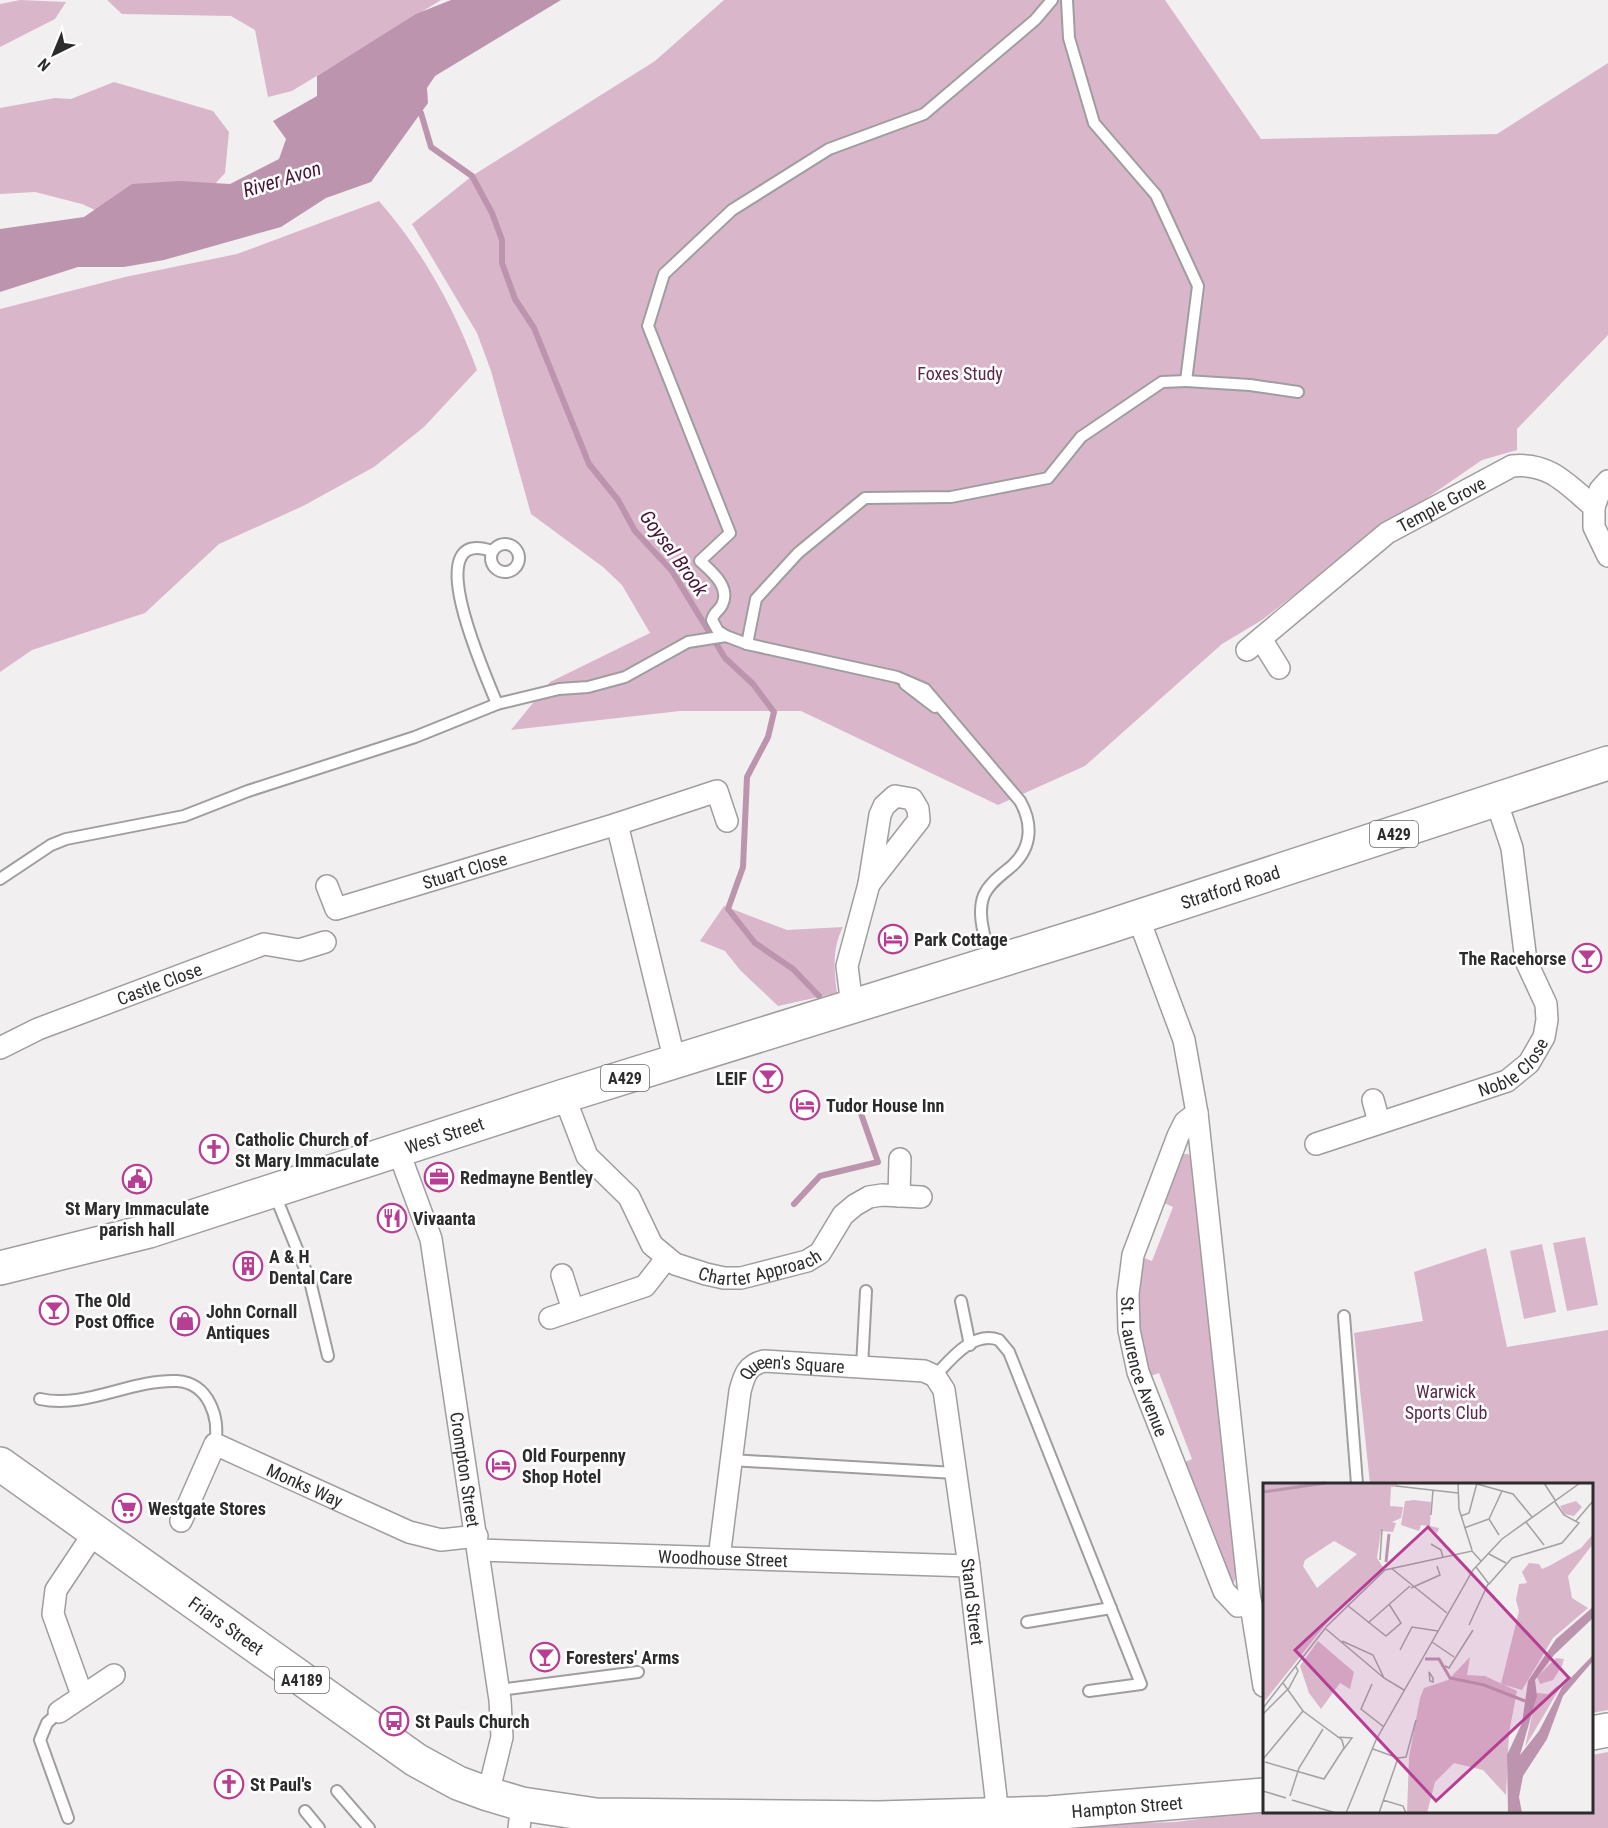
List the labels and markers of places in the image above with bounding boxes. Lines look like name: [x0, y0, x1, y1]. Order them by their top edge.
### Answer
hotel icon: Park Cottage: [877, 923, 909, 955]
place label: Park Cottage: [914, 929, 1008, 950]
bar icon: The Racehorse: [1571, 942, 1603, 974]
place label: The Racehorse: [1459, 948, 1566, 969]
bar icon: LEIF: [752, 1062, 784, 1094]
place label: LEIF: [716, 1068, 747, 1089]
hotel icon: Tudor House Inn: [789, 1089, 821, 1121]
place label: Tudor House Inn: [826, 1095, 944, 1116]
place label: Catholic Church of St Mary Immaculate: [235, 1129, 380, 1171]
church icon: Catholic Church of St Mary Immaculate: [198, 1133, 230, 1165]
office icon: Redmayne Bentley: [423, 1161, 455, 1193]
public building icon: St Mary Immaculate parish hall: [121, 1163, 153, 1195]
place label: Redmayne Bentley: [460, 1167, 593, 1188]
place label: St Mary Immaculate parish hall: [65, 1198, 209, 1240]
restaurant icon: Vivaanta: [376, 1202, 408, 1234]
place label: Vivaanta: [413, 1208, 476, 1229]
place label: A & H Dental Care: [269, 1246, 353, 1288]
building icon: A & H Dental Care: [232, 1250, 264, 1282]
place label: The Old Post Office: [75, 1290, 155, 1332]
bar icon: The Old Post Office: [38, 1294, 70, 1326]
place label: John Cornall Antiques: [206, 1301, 297, 1343]
shop icon: John Cornall Antiques: [169, 1305, 201, 1337]
place label: Old Fourpenny Shop Hotel: [522, 1445, 626, 1487]
hotel icon: Old Fourpenny Shop Hotel: [485, 1449, 517, 1481]
supermarket icon: Westgate Stores: [111, 1492, 143, 1524]
place label: Westgate Stores: [148, 1498, 266, 1519]
bar icon: Foresters' Arms: [529, 1641, 561, 1673]
place label: Foresters' Arms: [566, 1647, 679, 1668]
bus stop icon: St Pauls Church: [378, 1705, 410, 1737]
place label: St Pauls Church: [415, 1711, 530, 1732]
church icon: St Paul's: [213, 1768, 245, 1800]
place label: St Paul's: [250, 1774, 312, 1795]

